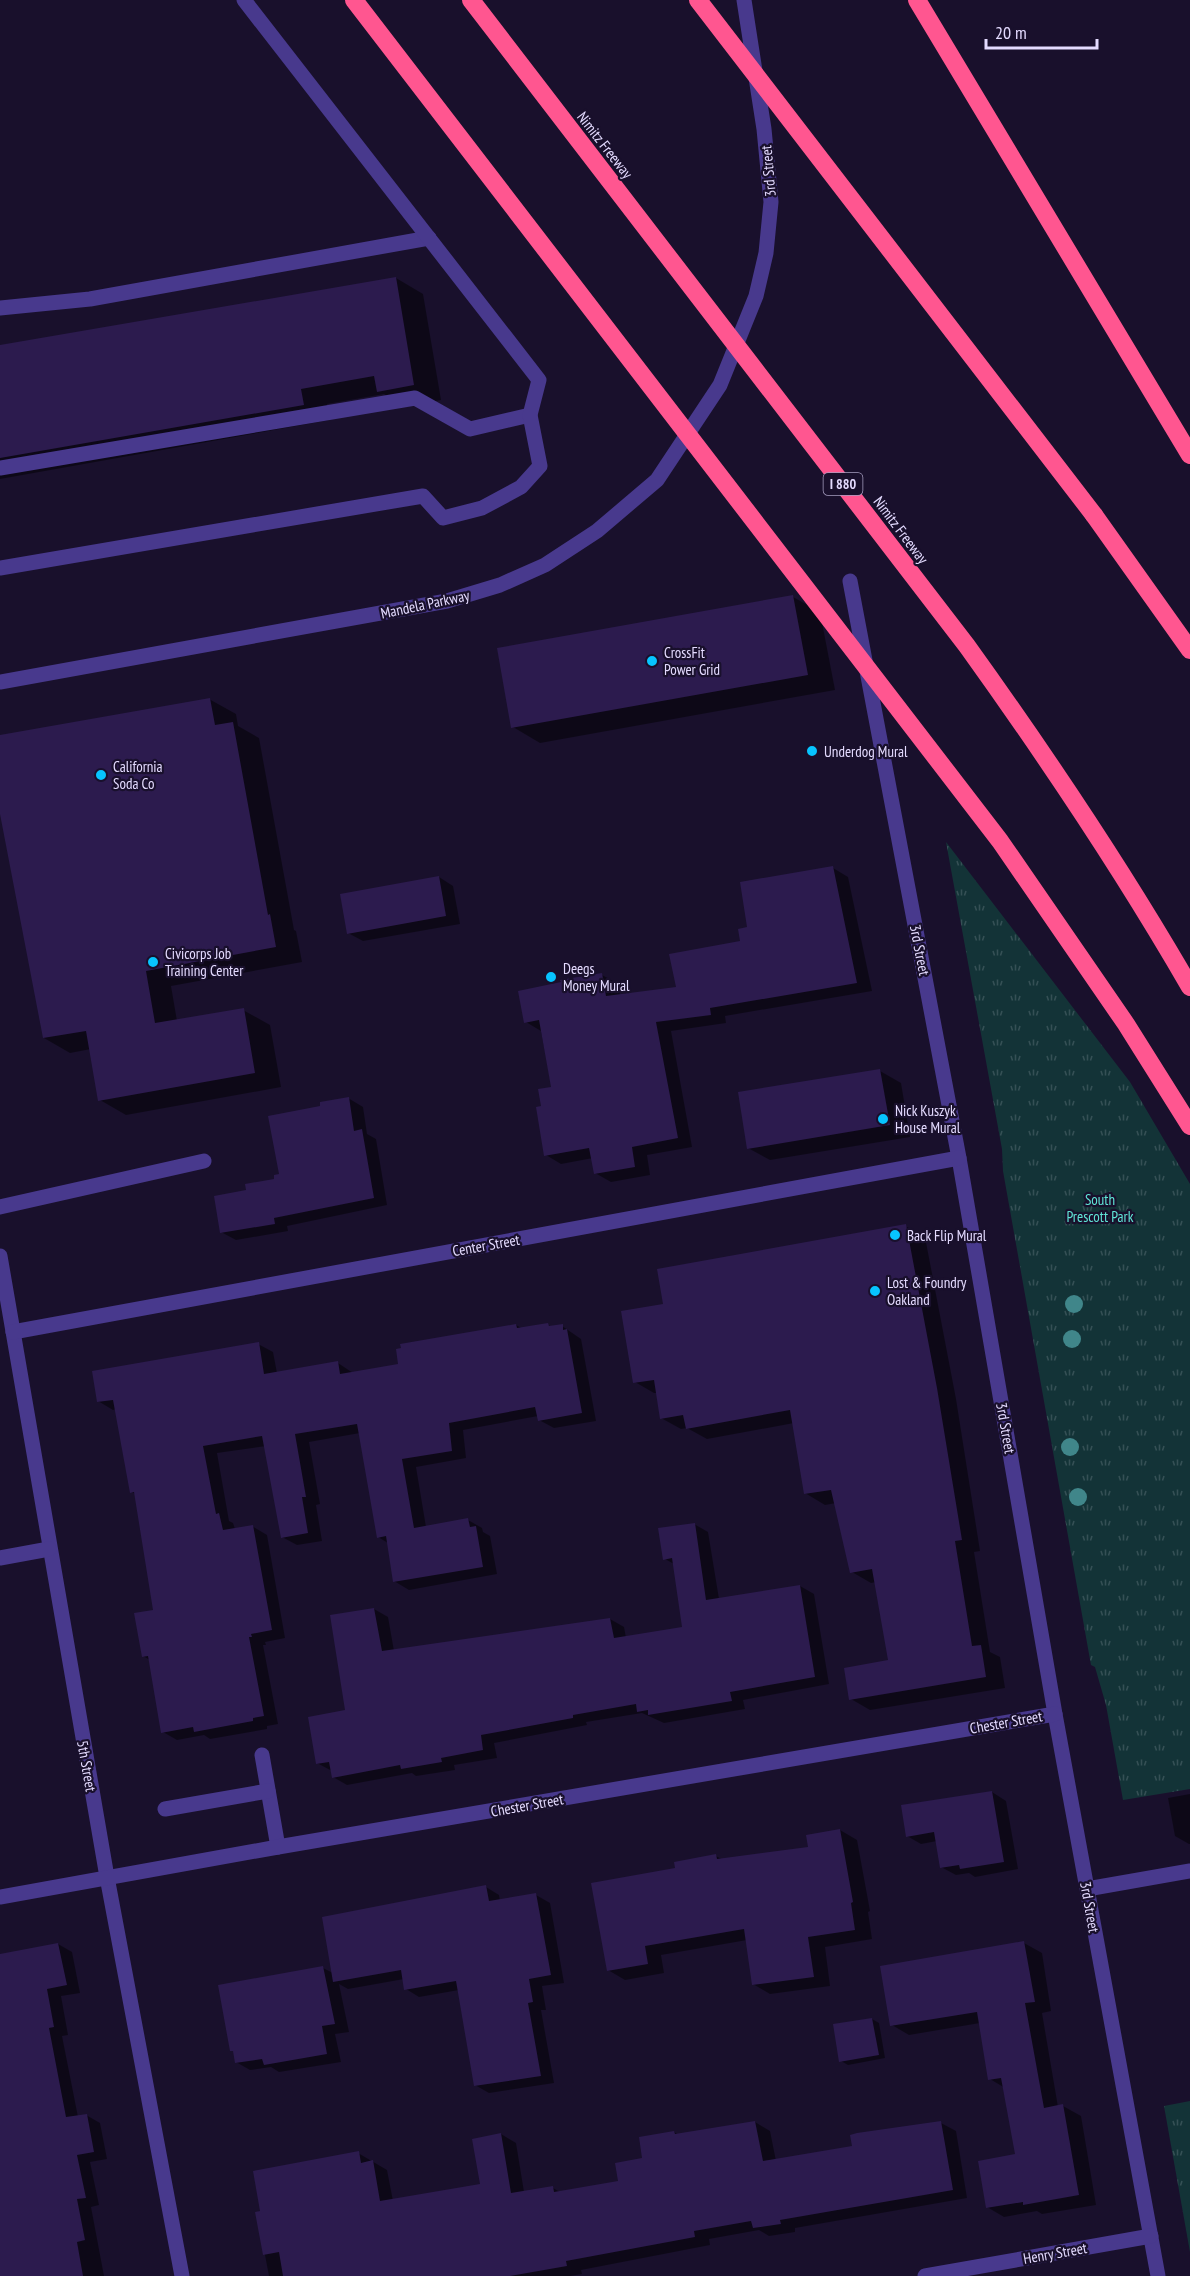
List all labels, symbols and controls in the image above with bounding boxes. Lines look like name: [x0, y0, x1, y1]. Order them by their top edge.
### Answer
scale bar: [986, 12, 1097, 50]
text: 20 m: [995, 21, 1027, 44]
street label: Nimitz Freeway: [573, 108, 637, 183]
street label: 3rd Street: [756, 144, 780, 198]
road number: I 880: [824, 473, 862, 495]
street label: Nimitz Freeway: [869, 492, 933, 568]
street label: Mandela Parkway: [379, 585, 471, 623]
place label: CrossFit Power Grid: [664, 643, 720, 679]
marker: CrossFit Power Grid: [645, 654, 659, 668]
place label: Underdog Mural: [824, 742, 908, 761]
marker: Underdog Mural: [805, 744, 819, 758]
place label: California Soda Co: [113, 757, 163, 793]
marker: California Soda Co: [94, 768, 108, 782]
street label: 3rd Street: [906, 923, 934, 977]
place label: Civicorps Job Training Center: [165, 944, 244, 980]
marker: Civicorps Job Training Center: [146, 955, 160, 969]
place label: Deegs Money Mural: [563, 959, 630, 995]
marker: Deegs Money Mural: [544, 970, 558, 984]
place label: Nick Kuszyk House Mural: [895, 1101, 961, 1137]
marker: Nick Kuszyk House Mural: [876, 1112, 890, 1126]
park label: South Prescott Park: [1066, 1190, 1134, 1226]
place label: Back Flip Mural: [907, 1226, 987, 1245]
marker: Back Flip Mural: [888, 1228, 902, 1242]
street label: Center Street: [451, 1230, 521, 1260]
place label: Lost & Foundry Oakland: [887, 1273, 967, 1309]
marker: Lost & Foundry Oakland: [868, 1284, 882, 1298]
street label: 3rd Street: [992, 1401, 1020, 1455]
street label: Chester Street: [968, 1706, 1044, 1738]
street label: 5th Street: [73, 1739, 101, 1793]
street label: Chester Street: [489, 1789, 565, 1821]
street label: 3rd Street: [1076, 1880, 1104, 1934]
street label: Henry Street: [1022, 2238, 1088, 2268]

